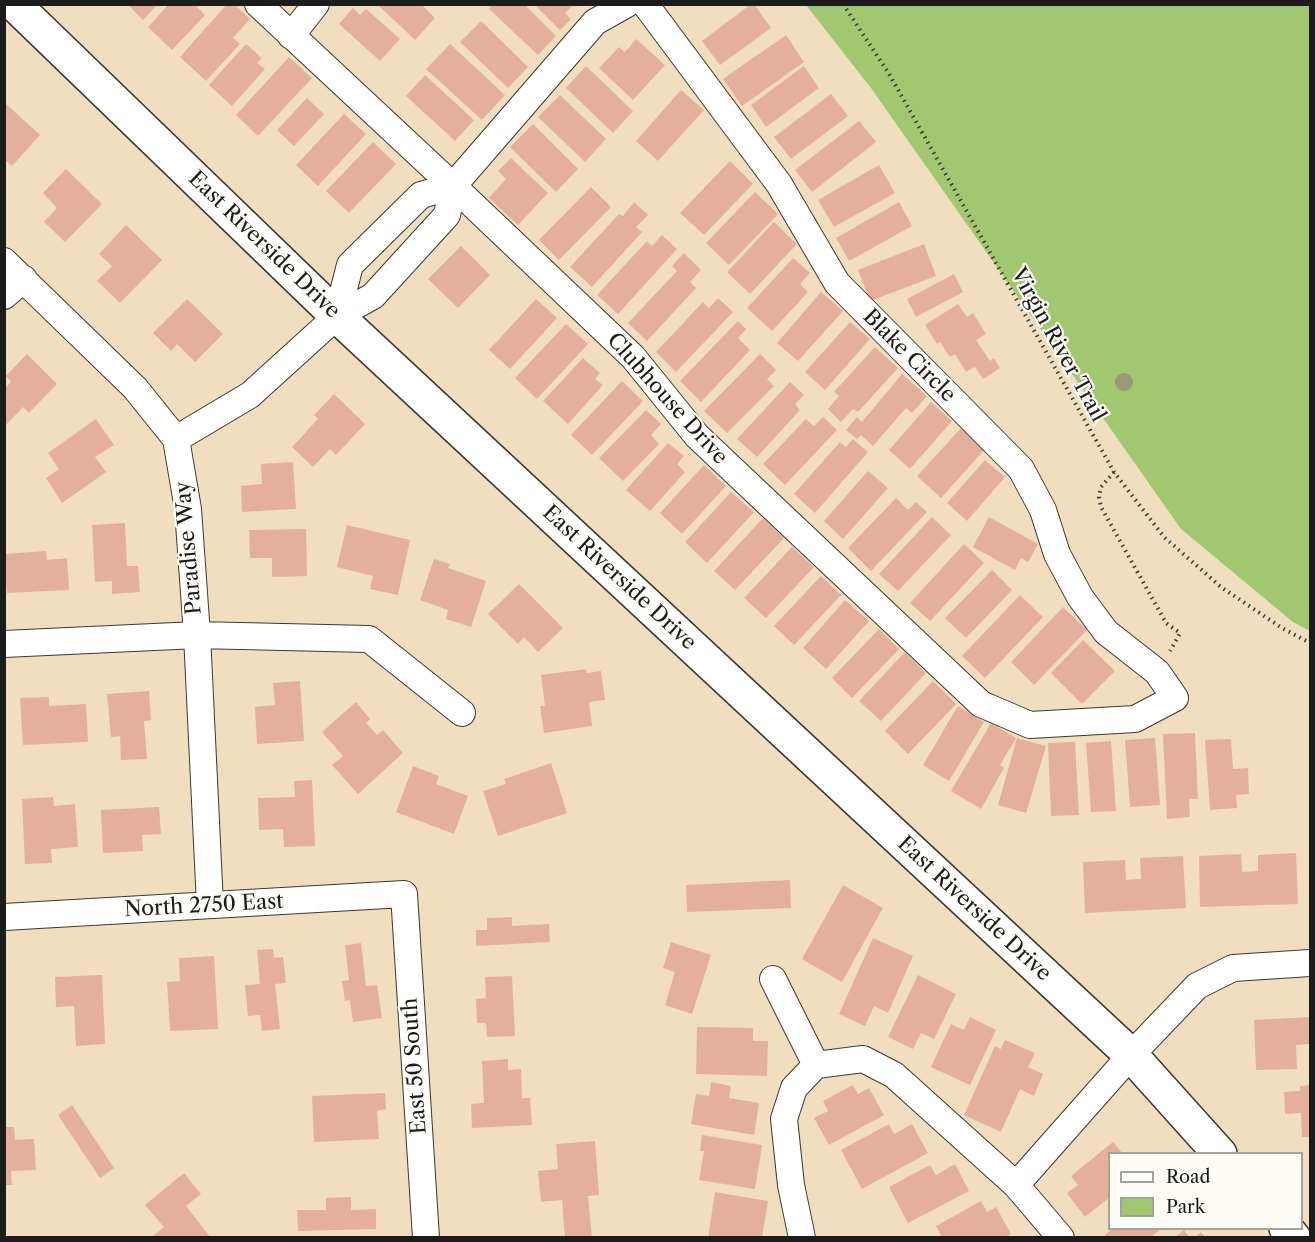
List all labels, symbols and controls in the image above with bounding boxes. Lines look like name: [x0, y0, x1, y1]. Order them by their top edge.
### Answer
street label: East Riverside Drive: [183, 166, 345, 324]
street label: Virgin River Trail: [1005, 264, 1111, 426]
street label: Blake Circle: [857, 304, 961, 408]
street label: Clubhouse Drive: [601, 328, 733, 470]
street label: Paradise Way: [171, 480, 207, 616]
street label: East Riverside Drive: [537, 500, 701, 656]
street label: East Riverside Drive: [892, 831, 1056, 987]
street label: North 2750 East: [124, 889, 284, 923]
street label: East 50 South: [398, 997, 432, 1135]
legend: [1108, 1152, 1303, 1230]
text: Road: [1166, 1166, 1211, 1188]
text: Park: [1166, 1196, 1205, 1218]

